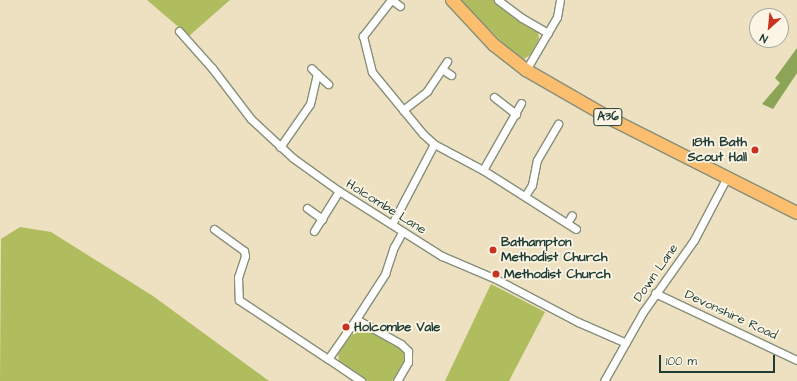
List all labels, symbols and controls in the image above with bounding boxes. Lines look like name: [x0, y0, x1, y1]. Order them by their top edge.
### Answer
north arrow: [749, 8, 789, 48]
text: N: [757, 30, 770, 46]
road number: A36: [593, 107, 623, 127]
place label: 18th Bath Scout Hall: [687, 135, 747, 166]
marker: 18th Bath Scout Hall: [750, 145, 760, 155]
street label: Holcombe Lane: [343, 176, 429, 238]
place label: Bathampton Methodist Church: [501, 235, 607, 266]
street label: Down Lane: [630, 241, 682, 305]
marker: Bathampton Methodist Church: [488, 245, 498, 255]
place label: Methodist Church: [504, 266, 610, 282]
marker: Methodist Church: [491, 269, 501, 279]
street label: Devonshire Road: [682, 287, 780, 343]
place label: Holcombe Vale: [354, 319, 440, 335]
marker: Holcombe Vale: [341, 322, 351, 332]
scale bar: [661, 347, 777, 373]
text: 100 m: [666, 353, 697, 370]

